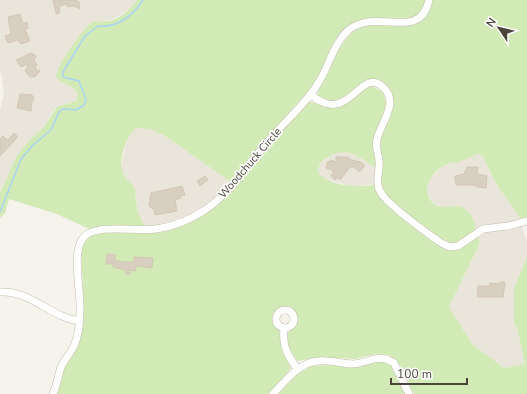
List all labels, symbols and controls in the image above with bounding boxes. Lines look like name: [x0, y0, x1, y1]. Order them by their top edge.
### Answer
north arrow: [479, 8, 519, 48]
text: N: [483, 15, 500, 30]
street label: Woodchuck Circle: [215, 124, 285, 202]
scale bar: [391, 360, 467, 386]
text: 100 m: [397, 366, 432, 382]

